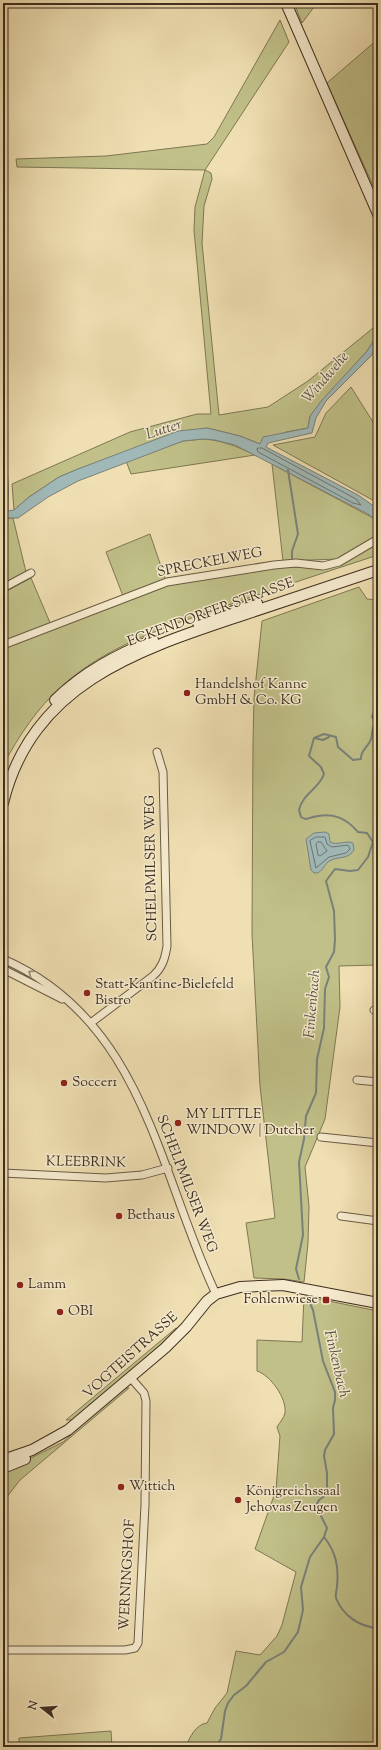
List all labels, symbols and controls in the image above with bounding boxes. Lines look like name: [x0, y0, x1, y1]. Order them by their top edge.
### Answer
water label: Windwehe: [298, 348, 354, 408]
water label: Lutter: [143, 414, 185, 446]
street label: SPRECKELWEG: [156, 543, 265, 583]
street label: ECKENDORFER STRASSE: [125, 573, 298, 653]
place label: Handelshof Kanne GmbH & Co. KG: [195, 675, 307, 711]
marker: Handelshof Kanne GmbH & Co. KG: [182, 688, 192, 698]
street label: SCHELPMILSER WEG: [141, 794, 163, 941]
water label: Finkenbach: [300, 968, 327, 1039]
one-way arrow: [28, 970, 35, 977]
place label: Statt-Kantine-Bielefeld Bistro: [95, 975, 234, 1011]
marker: Statt-Kantine-Bielefeld Bistro: [82, 988, 92, 998]
place label: Soccer1: [72, 1073, 117, 1093]
marker: Soccer1: [59, 1078, 69, 1088]
place label: MY LITTLE WINDOW | Dutcher: [186, 1105, 315, 1141]
street label: SCHELPMILSER WEG: [150, 1112, 222, 1256]
marker: MY LITTLE WINDOW | Dutcher: [173, 1118, 183, 1128]
street label: KLEEBRINK: [46, 1152, 126, 1174]
place label: Bethaus: [127, 1206, 175, 1226]
marker: Bethaus: [114, 1211, 124, 1221]
place label: Lamm: [28, 1275, 66, 1295]
marker: Lamm: [15, 1280, 25, 1290]
place label: Fohlenwiese: [244, 1290, 318, 1310]
marker: Fohlenwiese: [321, 1295, 331, 1305]
place label: OBI: [68, 1302, 94, 1322]
marker: OBI: [55, 1307, 65, 1317]
street label: VOGTEISTRASSE: [79, 1307, 183, 1404]
water label: Finkenbach: [318, 1328, 354, 1401]
place label: Wittich: [129, 1477, 176, 1497]
marker: Wittich: [116, 1482, 126, 1492]
place label: Königreichssaal Jehovas Zeugen: [245, 1482, 340, 1518]
marker: Königreichssaal Jehovas Zeugen: [233, 1495, 243, 1505]
street label: WERNINGSHOF: [115, 1519, 141, 1631]
north arrow: [22, 1688, 62, 1728]
text: N: [24, 1699, 42, 1713]

